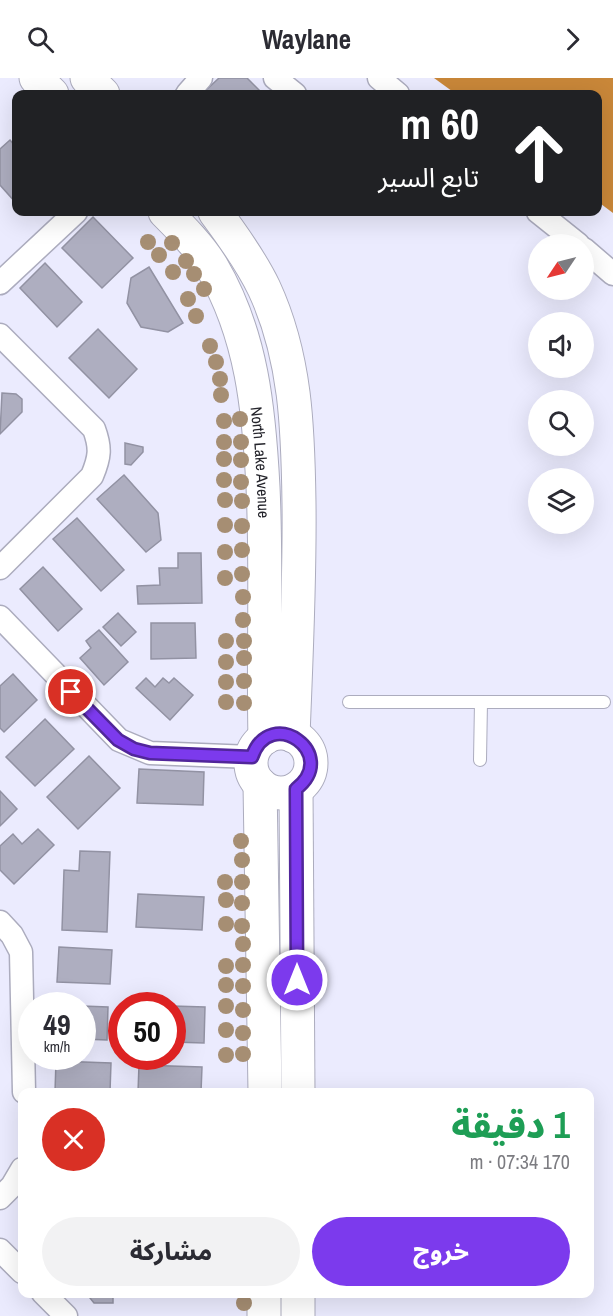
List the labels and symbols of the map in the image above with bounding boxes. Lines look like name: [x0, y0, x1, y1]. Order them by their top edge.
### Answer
north arrow: [528, 234, 594, 300]
street label: North Lake Avenue: [245, 406, 275, 518]
pin: [45, 666, 96, 717]
position arrow: [265, 948, 329, 1012]
speed limit sign: 50: [108, 992, 186, 1070]

